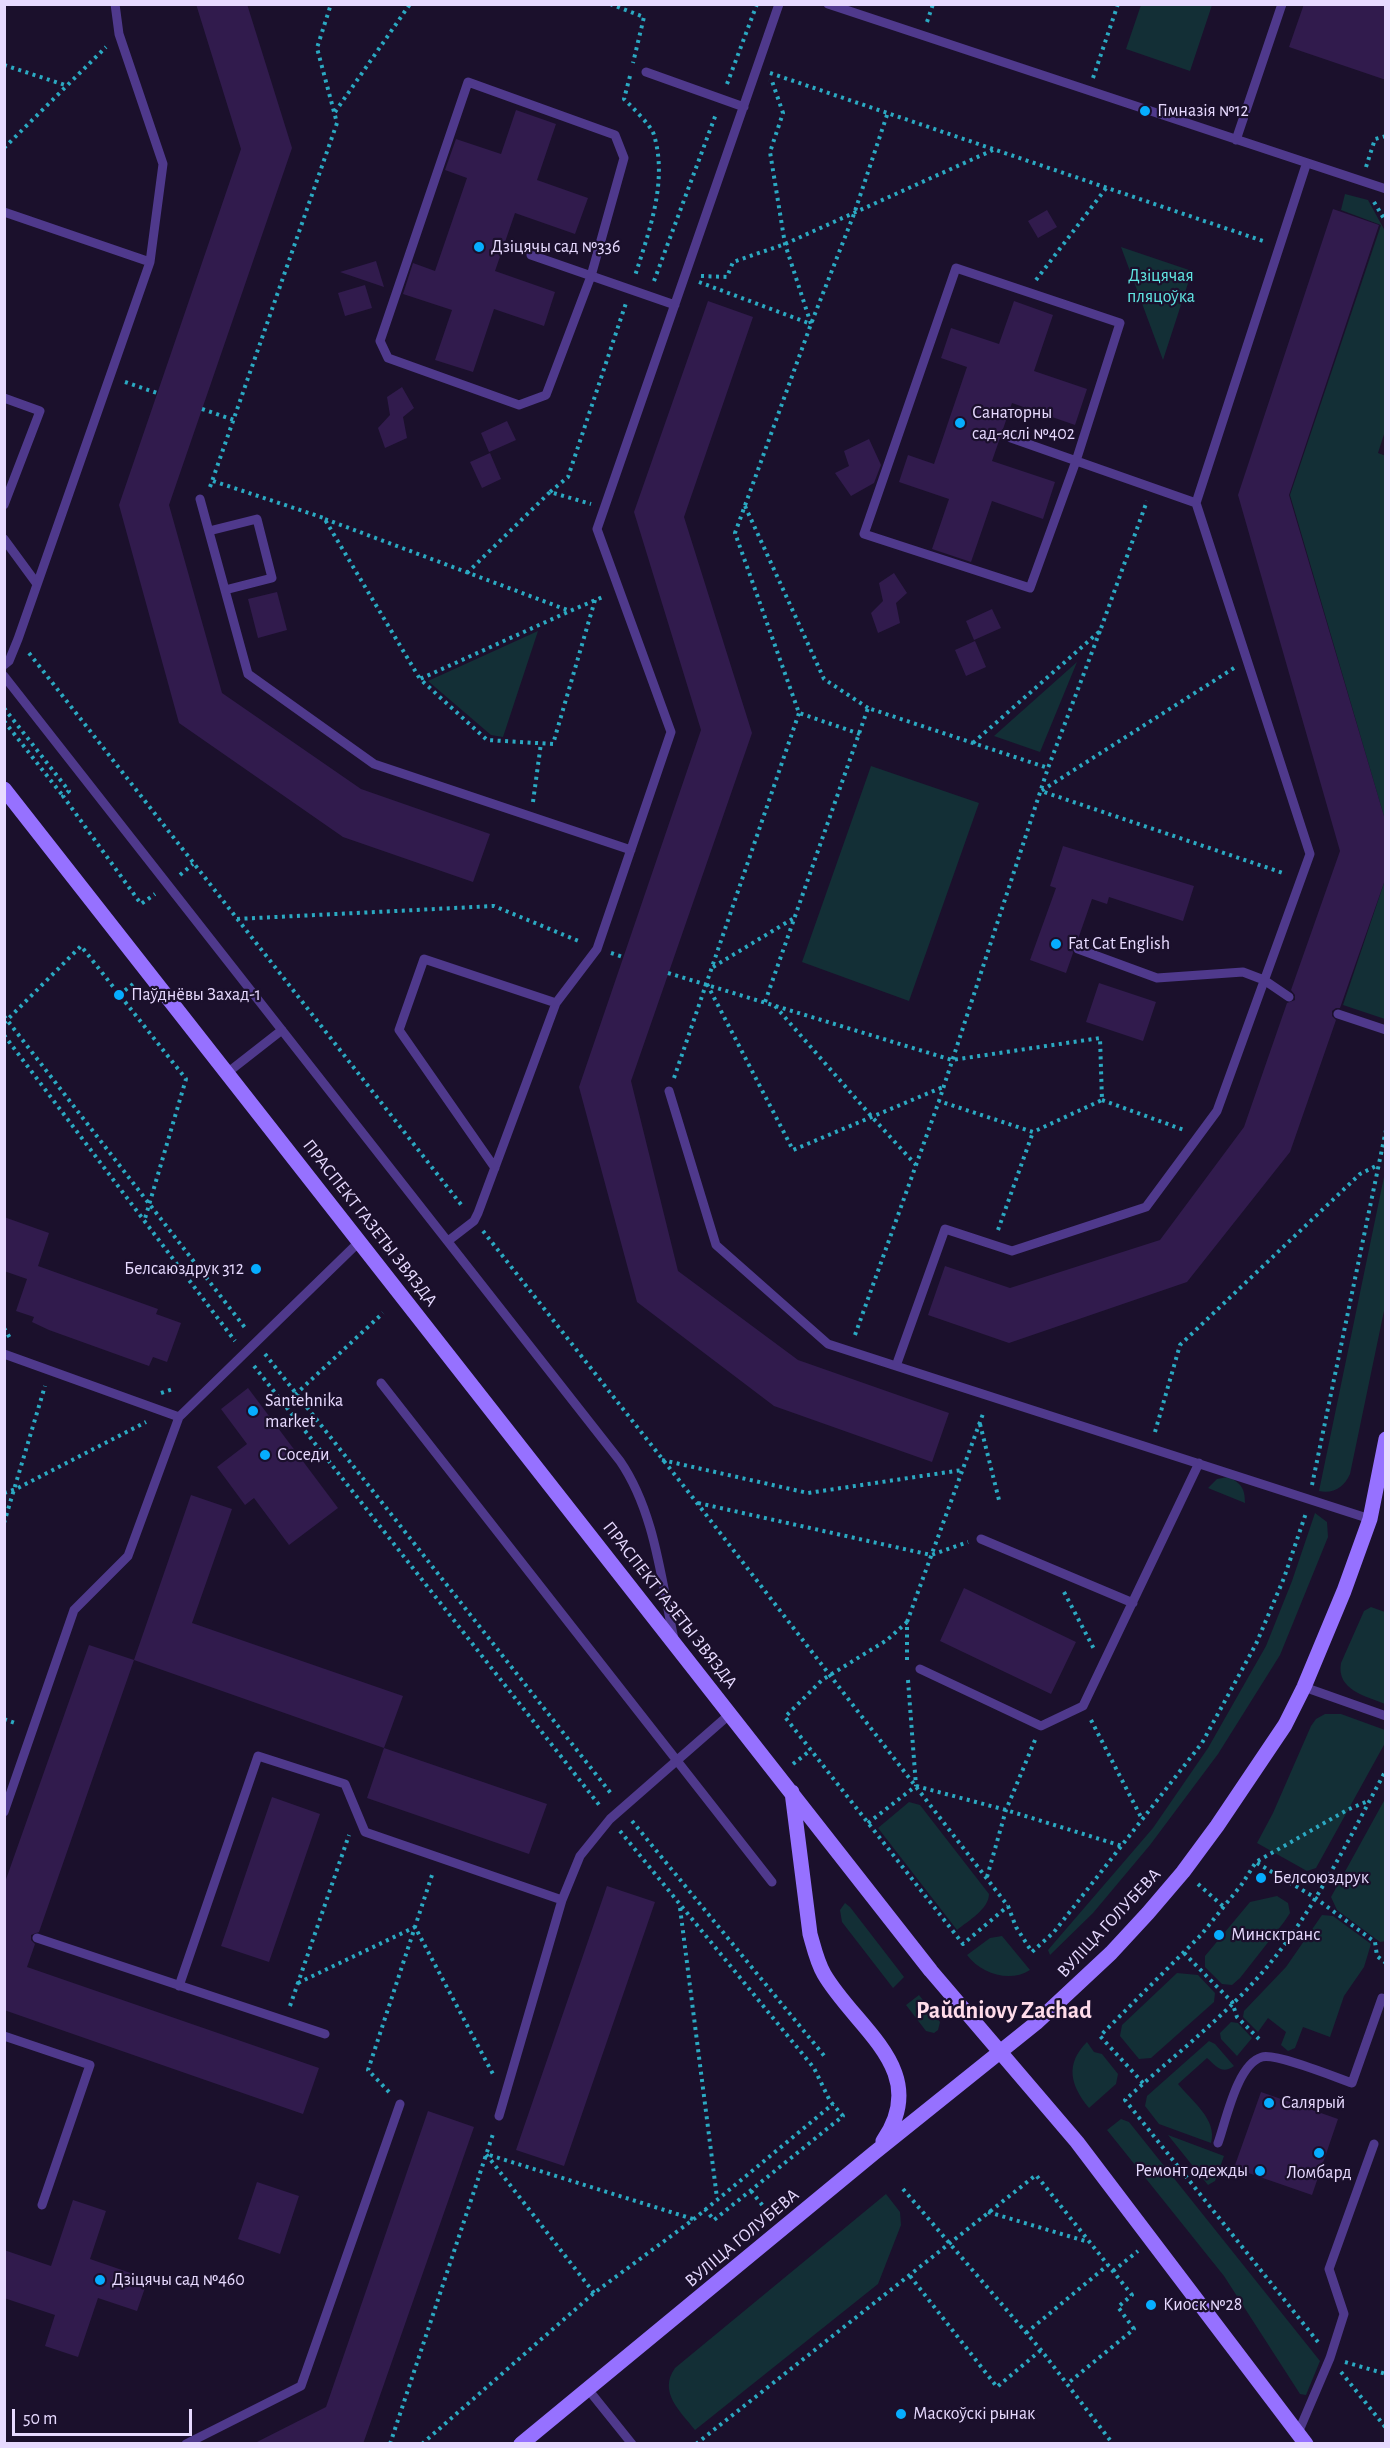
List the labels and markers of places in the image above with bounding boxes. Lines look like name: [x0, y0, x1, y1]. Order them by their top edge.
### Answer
place label: Гімназія №12: [1157, 100, 1249, 122]
marker: Гімназія №12: [1138, 104, 1152, 118]
place label: Дзіцячы сад №336: [491, 236, 620, 258]
marker: Дзіцячы сад №336: [472, 240, 486, 254]
place label: Санаторны сад-яслі №402: [972, 402, 1075, 444]
marker: Санаторны сад-яслі №402: [953, 416, 967, 430]
place label: Fat Cat English: [1068, 933, 1170, 955]
marker: Fat Cat English: [1049, 937, 1063, 951]
place label: Паўднёвы Захад-1: [131, 984, 261, 1006]
marker: Паўднёвы Захад-1: [112, 988, 126, 1002]
place label: Белсаюздрук 312: [124, 1258, 244, 1280]
marker: Белсаюздрук 312: [249, 1262, 263, 1276]
place label: Santehnika market: [265, 1390, 343, 1432]
marker: Santehnika market: [246, 1404, 260, 1418]
place label: Соседи: [277, 1444, 329, 1466]
marker: Соседи: [258, 1448, 272, 1462]
place label: Белсоюздрук: [1273, 1867, 1369, 1889]
marker: Белсоюздрук: [1254, 1871, 1268, 1885]
place label: Минсктранс: [1231, 1924, 1320, 1946]
marker: Минсктранс: [1212, 1928, 1226, 1942]
place label: Салярый: [1281, 2092, 1345, 2114]
marker: Салярый: [1262, 2096, 1276, 2110]
marker: Ломбард: [1312, 2146, 1326, 2160]
place label: Ремонт одежды: [1135, 2160, 1248, 2182]
place label: Ломбард: [1286, 2162, 1352, 2184]
marker: Ремонт одежды: [1253, 2164, 1267, 2178]
place label: Дзіцячы сад №460: [112, 2269, 245, 2291]
marker: Дзіцячы сад №460: [93, 2273, 107, 2287]
place label: Киоск №28: [1163, 2294, 1242, 2316]
marker: Киоск №28: [1144, 2298, 1158, 2312]
place label: Маскоўскі рынак: [913, 2403, 1035, 2425]
marker: Маскоўскі рынак: [894, 2407, 908, 2421]

